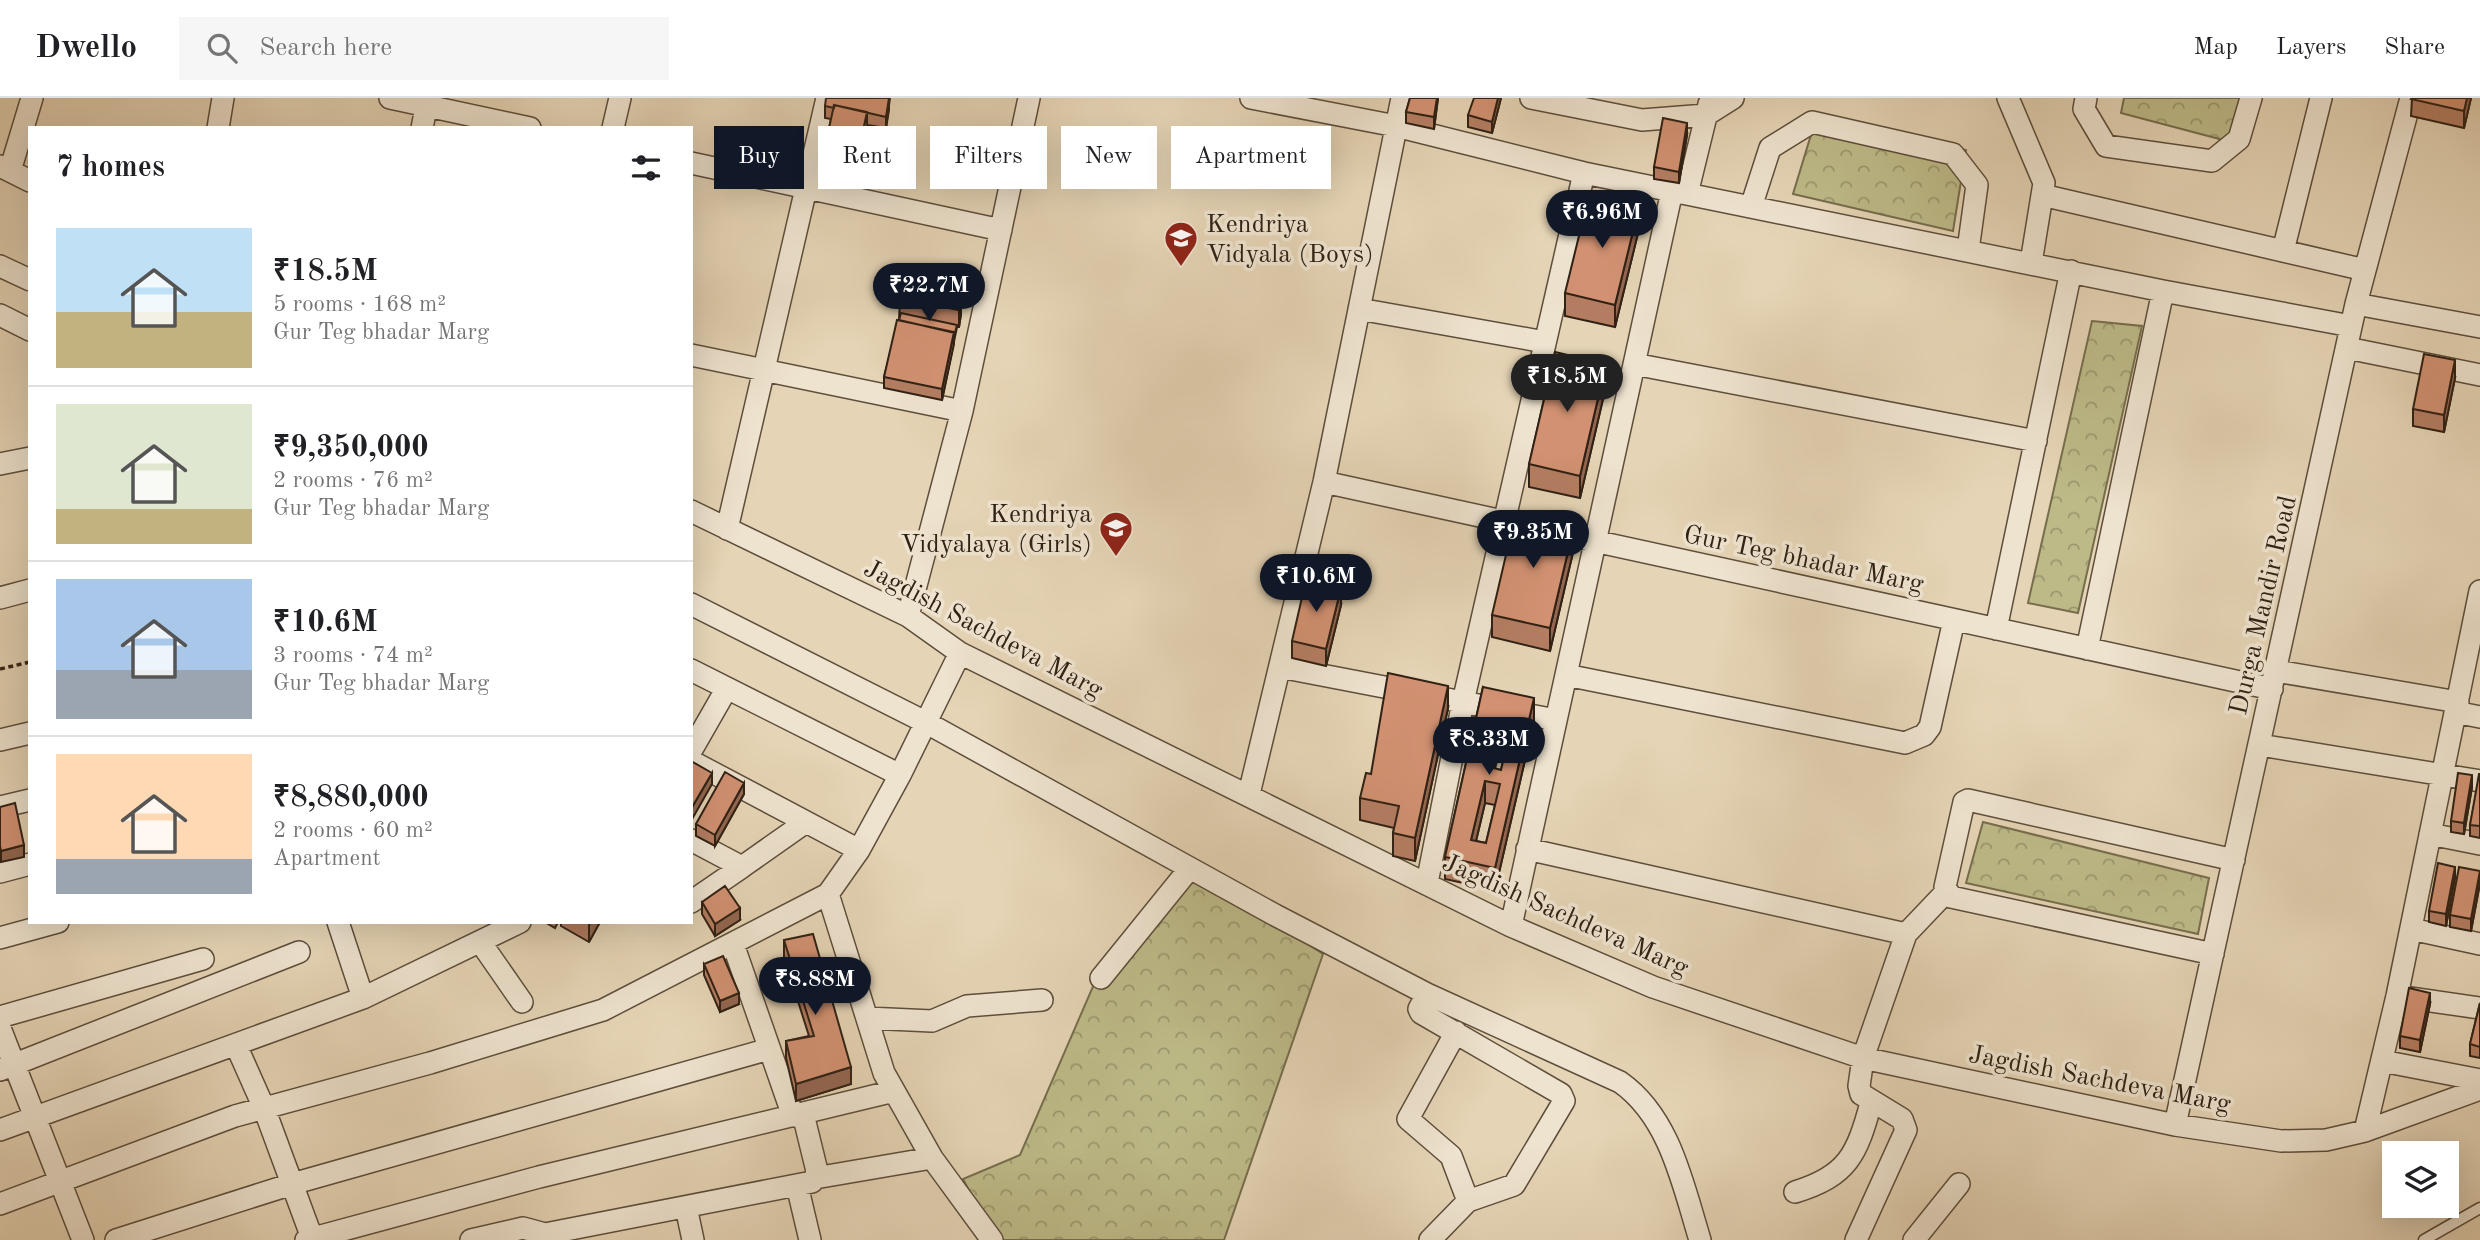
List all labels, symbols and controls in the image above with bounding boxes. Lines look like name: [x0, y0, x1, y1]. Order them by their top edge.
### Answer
search box: [179, 17, 669, 80]
icon: search: [203, 29, 241, 67]
text: Dwello: [35, 32, 137, 65]
text: Search here: [259, 35, 392, 61]
text: Map: [2194, 36, 2238, 60]
text: Layers: [2276, 36, 2346, 60]
text: Share: [2384, 36, 2445, 60]
chip: Buy: [714, 126, 804, 189]
chip: Rent: [818, 126, 916, 189]
chip: Filters: [930, 126, 1047, 189]
chip: New: [1061, 126, 1157, 189]
chip: Apartment: [1171, 126, 1331, 189]
icon: filters: [627, 149, 665, 187]
text: 7 homes: [56, 153, 165, 183]
pin: ₹6.96M: [1545, 190, 1659, 250]
text: ₹6.96M: [1562, 201, 1642, 224]
place label: Kendriya Vidyala (Boys): [1206, 212, 1374, 268]
school or university icon: Kendriya Vidyala (Boys): [1162, 219, 1200, 268]
icon: home: [112, 256, 196, 340]
text: ₹18.5M: [273, 257, 377, 287]
pin: ₹22.7M: [872, 264, 986, 323]
text: ₹22.7M: [889, 274, 969, 297]
text: 5 rooms · 168 m²: [273, 293, 446, 316]
text: Gur Teg bhadar Marg: [273, 321, 489, 344]
pin: ₹18.5M: [1510, 354, 1624, 414]
text: ₹18.5M: [1527, 365, 1607, 388]
icon: home: [112, 432, 196, 516]
text: ₹9,350,000: [273, 433, 429, 463]
text: 2 rooms · 76 m²: [273, 469, 433, 492]
street label: Durga Mandir Road: [2226, 493, 2302, 718]
text: Gur Teg bhadar Marg: [273, 497, 489, 520]
place label: Kendriya Vidyalaya (Girls): [900, 502, 1092, 558]
school or university icon: Kendriya Vidyalaya (Girls): [1097, 509, 1135, 558]
pin: ₹9.35M: [1476, 510, 1590, 570]
text: ₹9.35M: [1493, 521, 1573, 544]
street label: Gur Teg bhadar Marg: [1681, 522, 1926, 598]
pin: ₹10.6M: [1259, 554, 1373, 614]
street label: Jagdish Sachdeva Marg: [859, 556, 1107, 704]
text: ₹10.6M: [1276, 565, 1356, 588]
icon: home: [112, 607, 196, 691]
text: ₹10.6M: [273, 608, 377, 638]
text: 3 rooms · 74 m²: [273, 644, 433, 667]
text: Gur Teg bhadar Marg: [273, 672, 489, 695]
pin: ₹8.33M: [1432, 718, 1546, 777]
text: ₹8.33M: [1449, 728, 1529, 751]
icon: home: [112, 782, 196, 866]
text: ₹8,880,000: [273, 783, 429, 813]
text: 2 rooms · 60 m²: [273, 819, 433, 842]
text: Apartment: [273, 847, 381, 870]
street label: Jagdish Sachdeva Marg: [1438, 850, 1692, 982]
pin: ₹8.88M: [758, 958, 872, 1017]
text: ₹8.88M: [775, 968, 855, 991]
street label: Jagdish Sachdeva Marg: [1966, 1042, 2233, 1118]
map controls: [2382, 1141, 2459, 1218]
button: layers: [2382, 1141, 2459, 1218]

